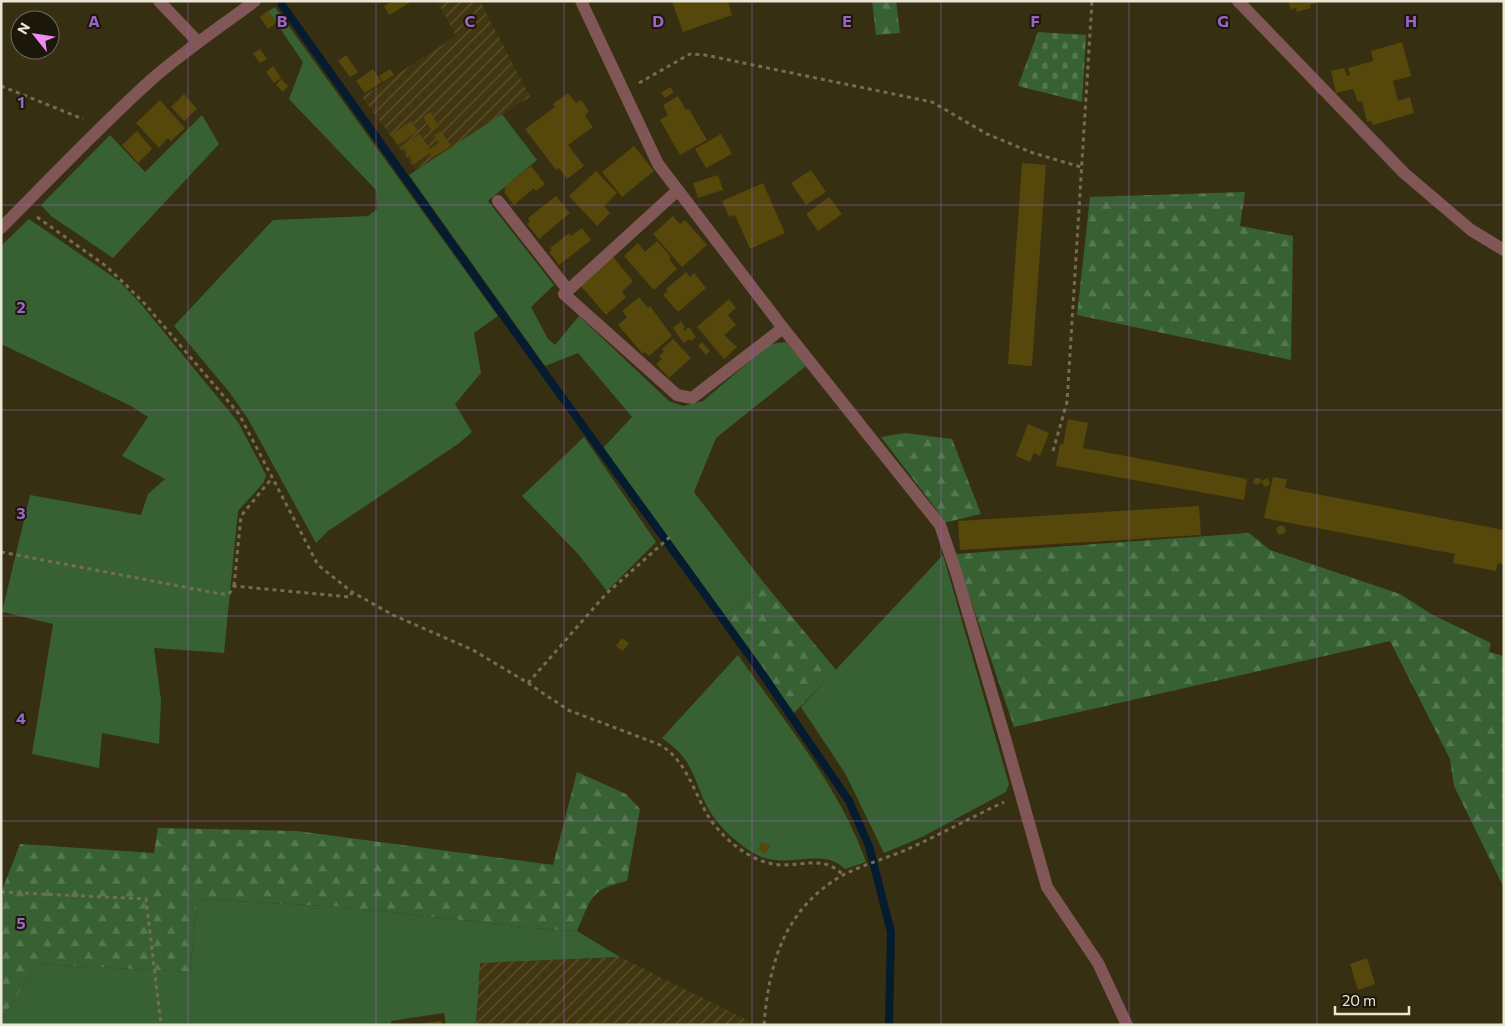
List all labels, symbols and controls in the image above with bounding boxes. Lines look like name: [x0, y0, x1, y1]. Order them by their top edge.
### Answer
north arrow: [10, 10, 60, 60]
text: A: [88, 11, 100, 30]
text: B: [277, 11, 288, 30]
text: C: [465, 11, 476, 30]
text: D: [652, 11, 664, 30]
text: E: [842, 11, 852, 30]
text: F: [1030, 11, 1040, 30]
text: G: [1217, 11, 1229, 30]
text: H: [1405, 11, 1417, 30]
text: N: [13, 19, 33, 37]
text: 1: [17, 92, 25, 111]
text: 2: [16, 297, 26, 316]
text: 3: [16, 503, 26, 522]
text: 4: [16, 708, 26, 727]
text: 5: [16, 913, 26, 932]
scale bar: [1335, 984, 1409, 1016]
text: 20 m: [1342, 991, 1376, 1009]

